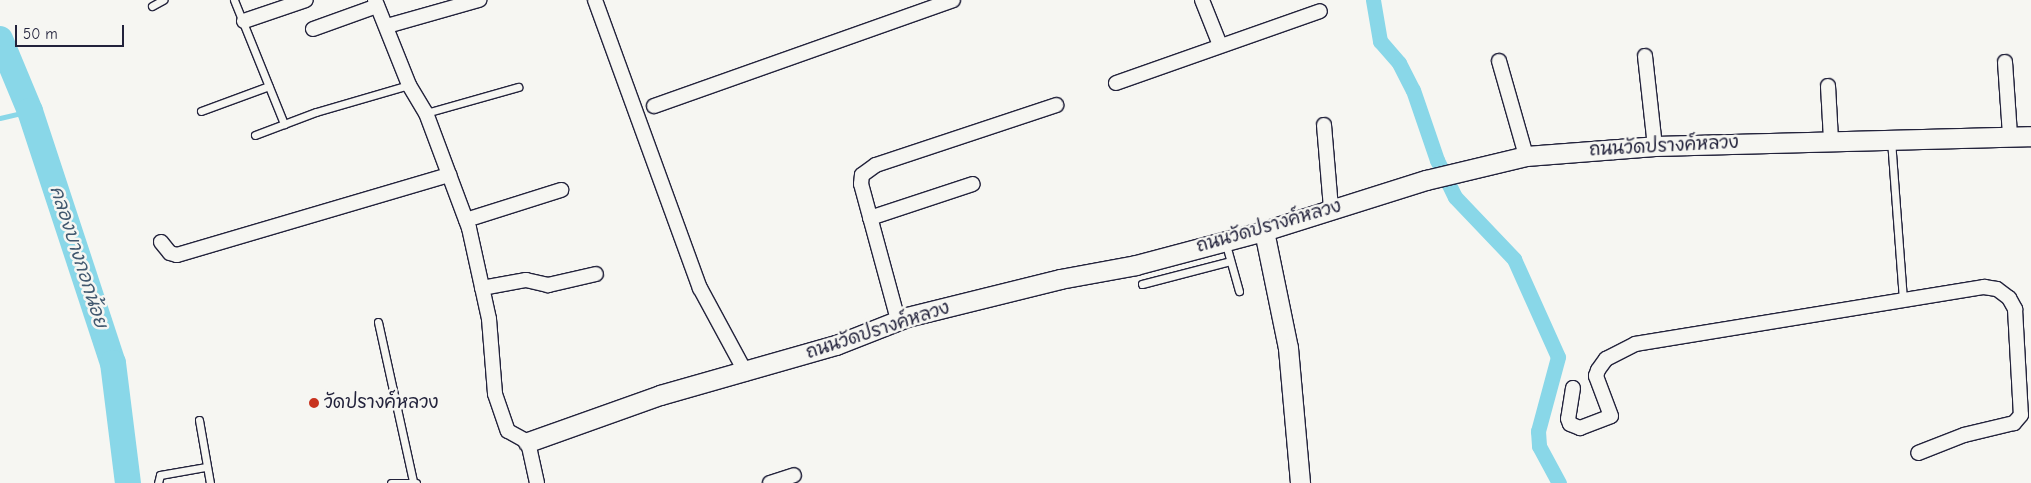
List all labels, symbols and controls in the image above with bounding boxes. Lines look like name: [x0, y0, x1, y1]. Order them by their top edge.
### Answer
scale bar: [18, 15, 126, 47]
text: 50 m: [23, 25, 58, 43]
street label: ถนนวัดปรางค์หลวง: [1589, 132, 1739, 162]
water label: คลองบางกอกน้อย: [44, 183, 112, 331]
street label: ถนนวัดปรางค์หลวง: [1194, 196, 1344, 258]
street label: ถนนวัดปรางค์หลวง: [803, 298, 953, 364]
place label: วัดปรางค์หลวง: [324, 392, 439, 414]
marker: วัดปรางค์หลวง: [308, 397, 320, 409]

